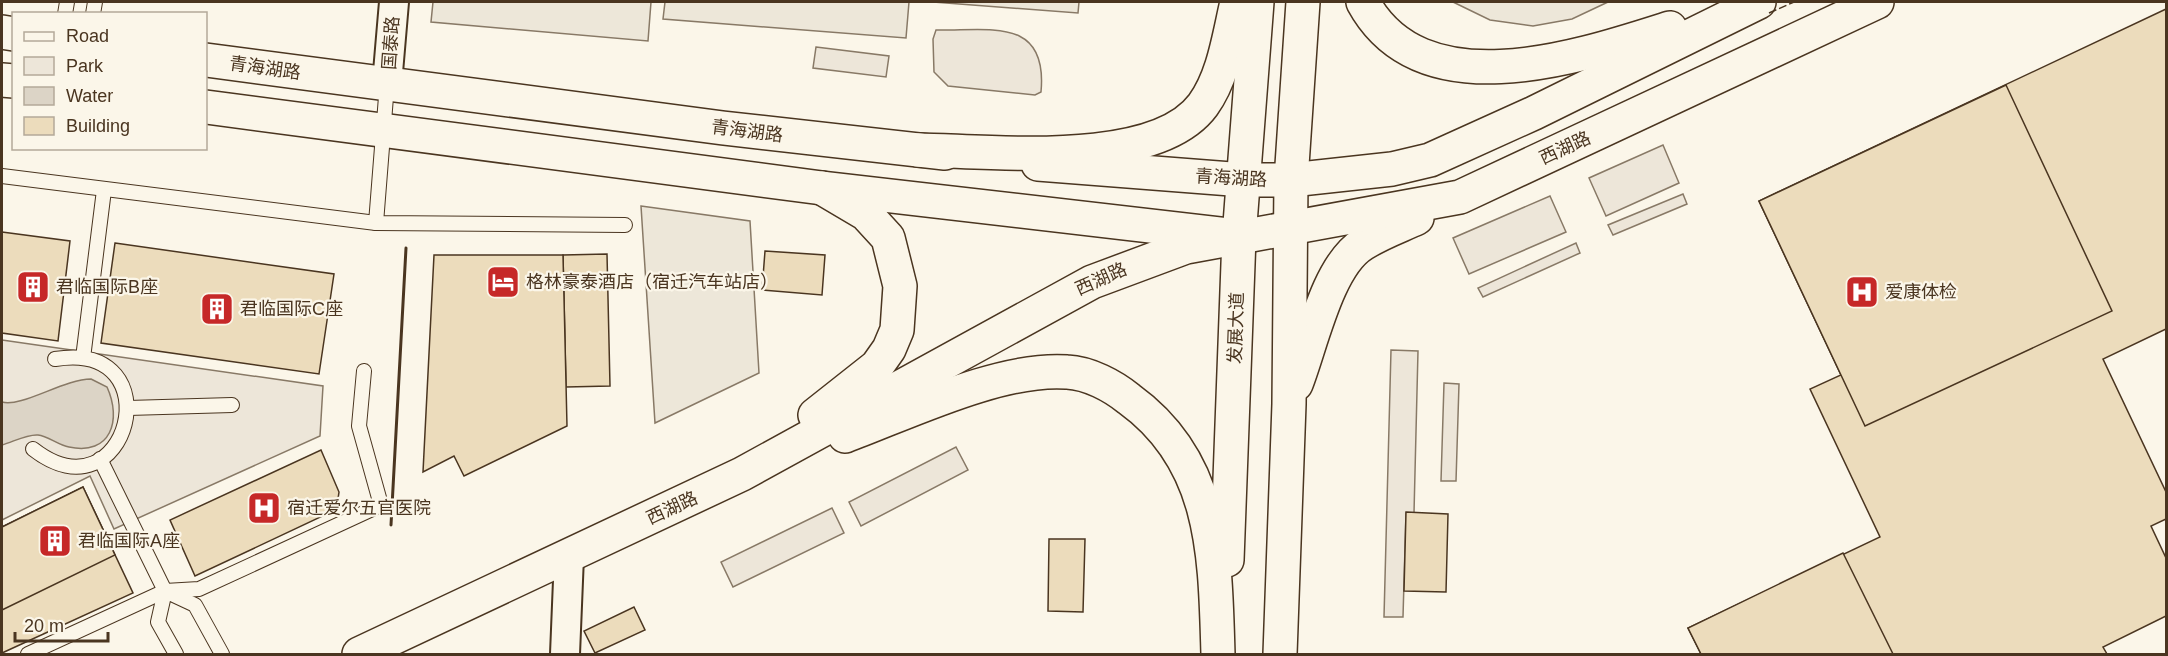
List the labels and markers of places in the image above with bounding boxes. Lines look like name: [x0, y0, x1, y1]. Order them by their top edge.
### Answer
hotel icon: 格林豪泰酒店（宿迁汽车站店）: [485, 264, 521, 300]
building icon: 君临国际B座: [15, 269, 51, 305]
place label: 格林豪泰酒店（宿迁汽车站店）: [526, 272, 778, 292]
hospital icon: 爱康体检: [1844, 274, 1880, 310]
place label: 君临国际B座: [56, 277, 158, 297]
place label: 爱康体检: [1885, 282, 1957, 302]
building icon: 君临国际C座: [199, 291, 235, 327]
place label: 君临国际C座: [240, 299, 343, 319]
hospital icon: 宿迁爱尔五官医院: [246, 490, 282, 526]
place label: 宿迁爱尔五官医院: [287, 498, 431, 518]
building icon: 君临国际A座: [37, 523, 73, 559]
place label: 君临国际A座: [78, 531, 180, 551]

